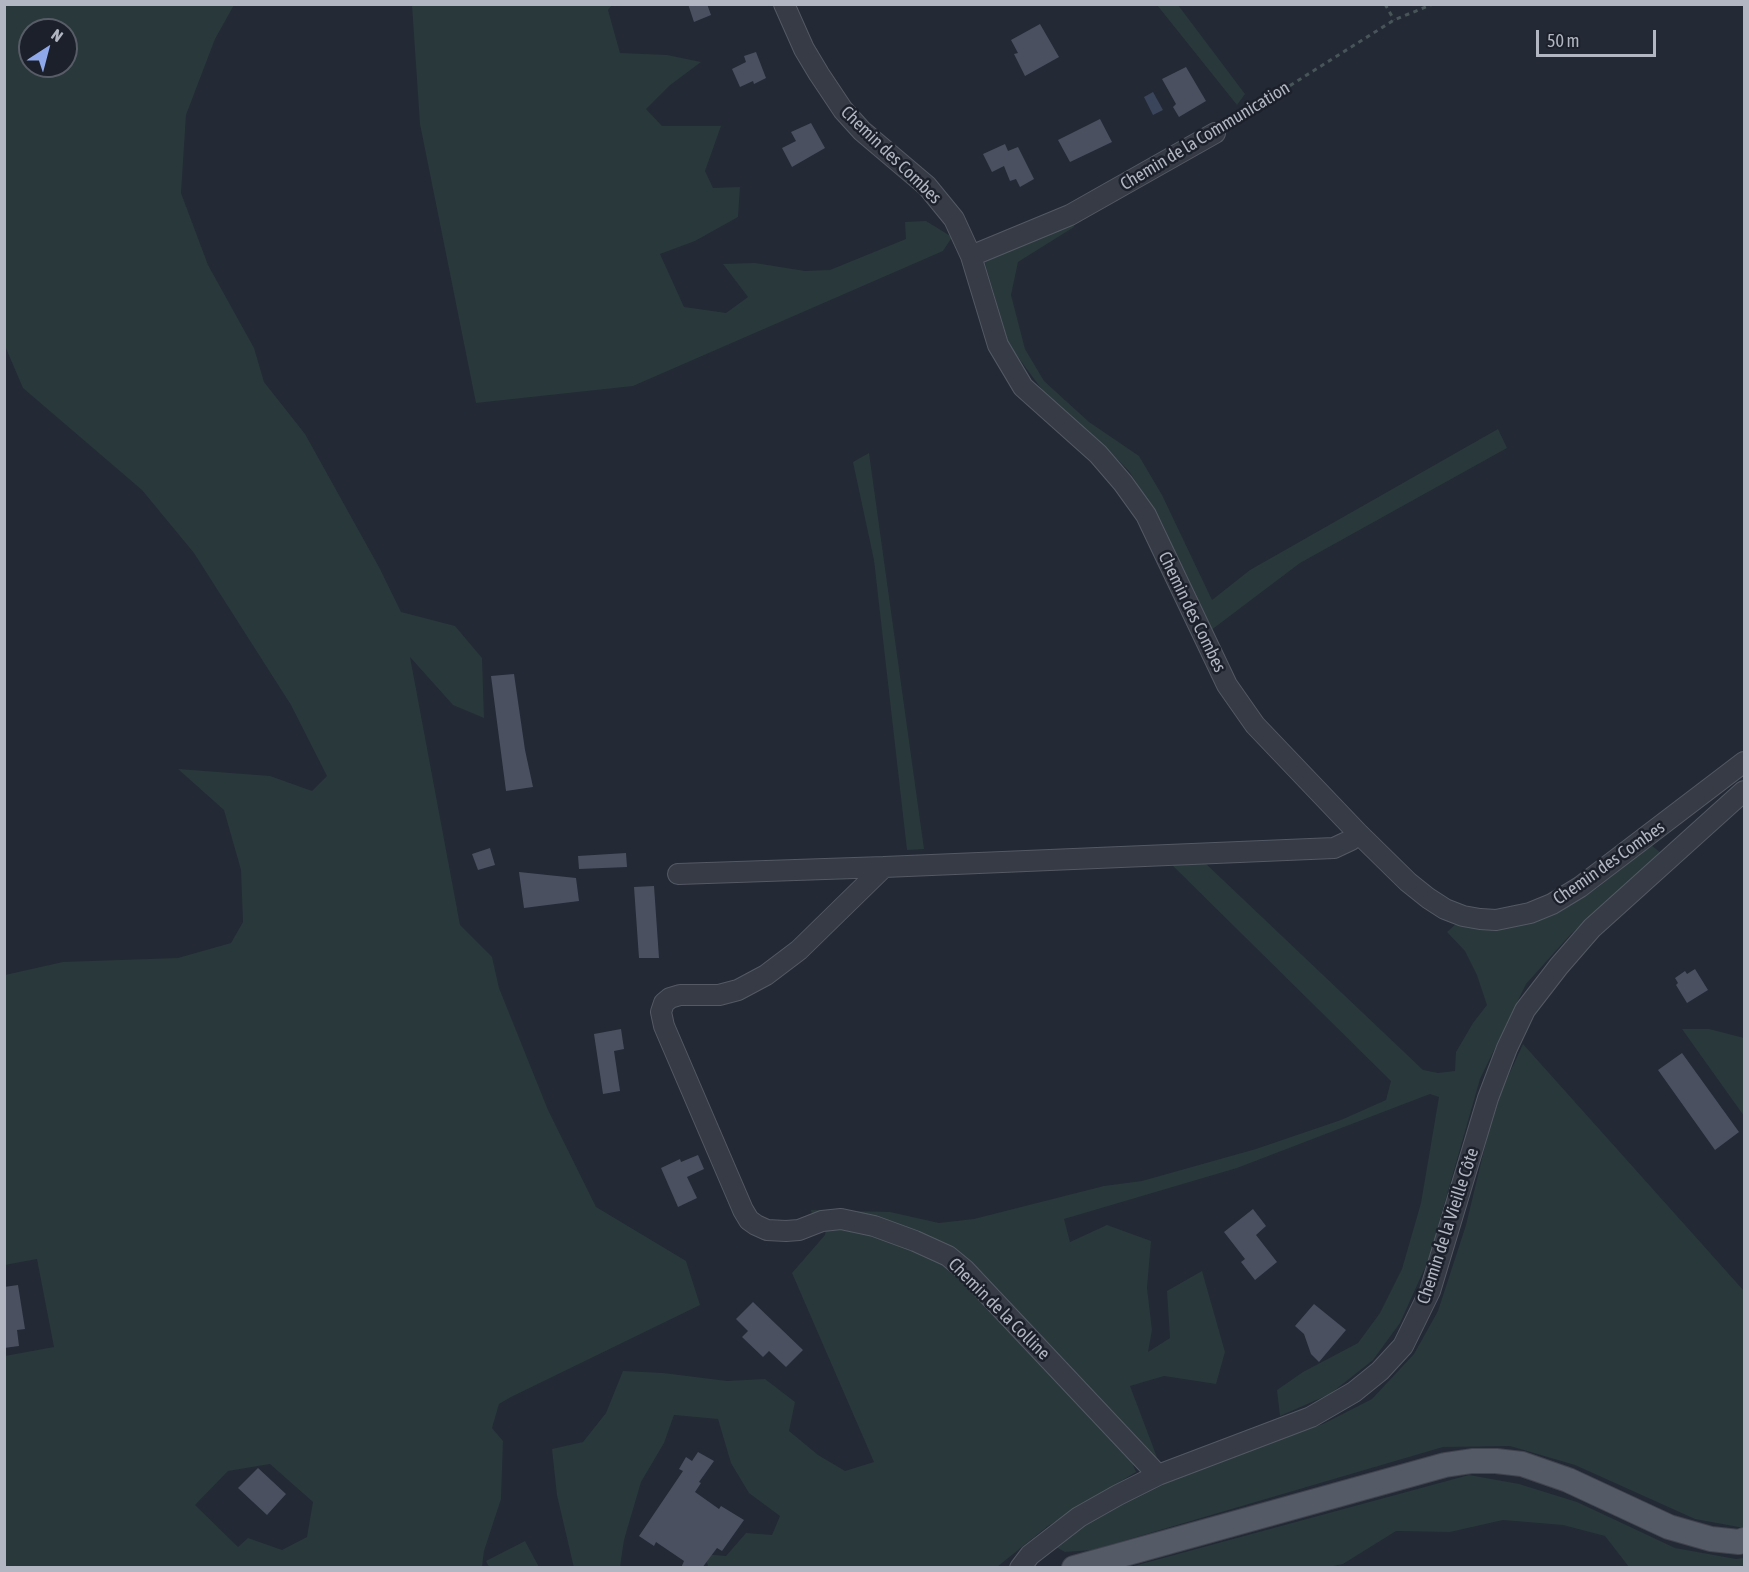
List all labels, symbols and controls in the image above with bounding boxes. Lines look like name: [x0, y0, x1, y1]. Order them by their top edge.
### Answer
north arrow: [18, 18, 78, 78]
scale bar: [1539, 18, 1659, 56]
text: N: [48, 25, 67, 45]
text: 50 m: [1547, 30, 1579, 51]
street label: Chemin de la Communication: [1116, 77, 1294, 195]
street label: Chemin des Combes: [836, 102, 946, 208]
street label: Chemin des Combes: [1153, 548, 1231, 676]
street label: Chemin des Combes: [1549, 816, 1669, 910]
street label: Chemin de la Vieille Côte: [1413, 1145, 1483, 1307]
street label: Chemin de la Colline: [944, 1254, 1054, 1364]

